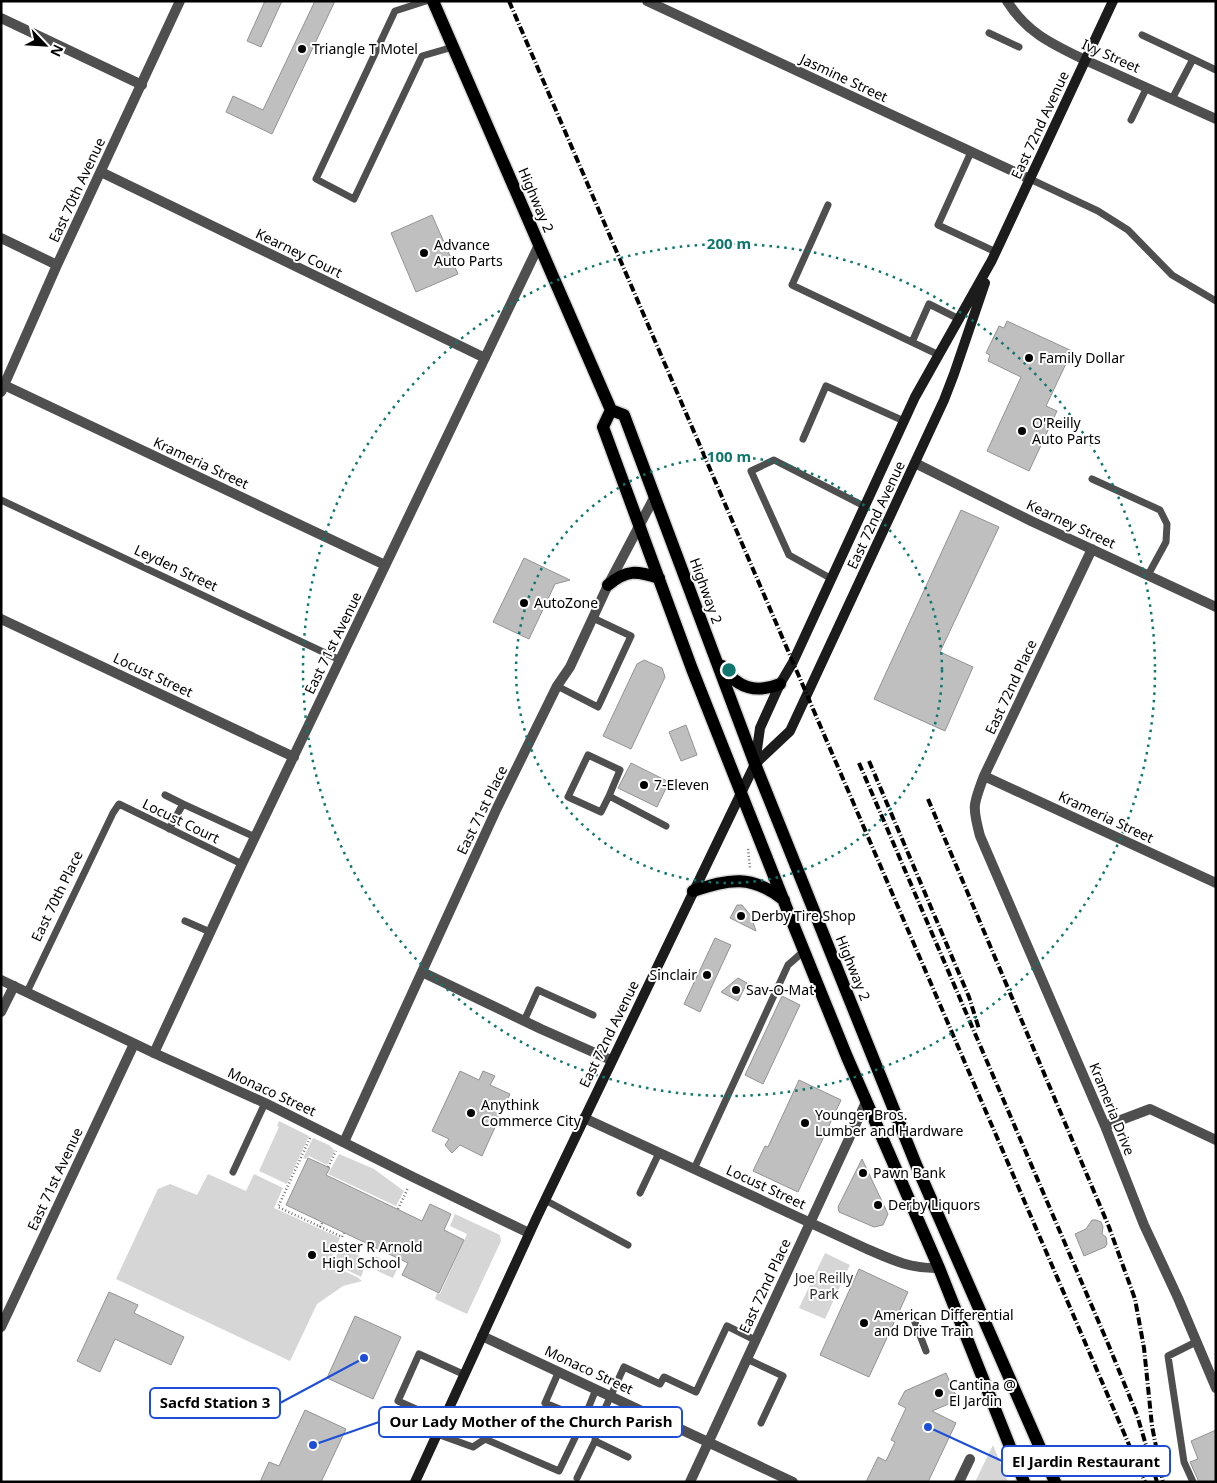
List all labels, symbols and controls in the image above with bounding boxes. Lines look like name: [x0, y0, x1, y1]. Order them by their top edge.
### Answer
north arrow: [20, 20, 70, 70]
street label: Ivy Street: [1079, 34, 1143, 77]
place label: Triangle T Motel: [312, 39, 418, 58]
text: N: [46, 42, 68, 60]
marker: Triangle T Motel: [296, 43, 308, 55]
street label: Jasmine Street: [796, 48, 891, 106]
street label: East 72nd Avenue: [1006, 68, 1073, 182]
street label: East 70th Avenue: [44, 134, 109, 245]
street label: Highway 2: [514, 164, 559, 235]
street label: Kearney Court: [253, 223, 346, 282]
text: 200 m: [707, 233, 751, 253]
place label: Advance Auto Parts: [434, 235, 503, 270]
marker: Advance Auto Parts: [418, 247, 430, 259]
place label: Family Dollar: [1039, 348, 1125, 367]
marker: Family Dollar: [1023, 352, 1035, 364]
place label: O'Reilly Auto Parts: [1032, 413, 1101, 448]
marker: O'Reilly Auto Parts: [1016, 425, 1028, 437]
street label: Krameria Street: [151, 432, 252, 493]
text: 100 m: [707, 446, 751, 466]
street label: East 72nd Avenue: [842, 458, 909, 572]
street label: Kearney Street: [1024, 495, 1119, 553]
street label: Leyden Street: [131, 540, 221, 595]
street label: Highway 2: [686, 555, 727, 626]
street label: East 71st Avenue: [300, 588, 366, 697]
place label: AutoZone: [534, 593, 598, 612]
marker: AutoZone: [518, 597, 530, 609]
street label: East 72nd Place: [980, 636, 1041, 737]
street label: Locust Street: [110, 648, 196, 701]
centre of rings: [720, 661, 738, 679]
street label: East 71st Place: [452, 762, 511, 858]
place label: 7-Eleven: [654, 775, 709, 794]
marker: 7-Eleven: [638, 779, 650, 791]
street label: Krameria Street: [1056, 786, 1157, 847]
street label: Locust Court: [140, 794, 223, 847]
street label: East 70th Place: [26, 847, 87, 944]
place label: Derby Tire Shop: [751, 906, 856, 925]
marker: Derby Tire Shop: [735, 910, 747, 922]
street label: Highway 2: [832, 932, 875, 1003]
place label: Sinclair: [649, 965, 697, 984]
marker: Sinclair: [701, 969, 713, 981]
street label: East 72nd Avenue: [574, 977, 643, 1091]
place label: Sav-O-Mat: [746, 980, 814, 999]
marker: Sav-O-Mat: [730, 984, 742, 996]
street label: Krameria Drive: [1085, 1060, 1140, 1158]
street label: Monaco Street: [225, 1063, 320, 1120]
place label: Anythink Commerce City: [481, 1095, 582, 1130]
place label: Younger Bros. Lumber and Hardware: [815, 1105, 963, 1140]
marker: Anythink Commerce City: [465, 1107, 477, 1119]
marker: Younger Bros. Lumber and Hardware: [799, 1117, 811, 1129]
street label: East 71st Avenue: [22, 1124, 87, 1233]
street label: Locust Street: [723, 1160, 809, 1213]
place label: Pawn Bank: [873, 1163, 946, 1182]
marker: Pawn Bank: [857, 1167, 869, 1179]
place label: Derby Liquors: [888, 1195, 980, 1214]
marker: Derby Liquors: [872, 1199, 884, 1211]
street label: East 72nd Place: [734, 1235, 795, 1336]
place label: Lester R Arnold High School: [322, 1237, 423, 1272]
marker: Lester R Arnold High School: [306, 1249, 318, 1261]
park label: Joe Reilly Park: [793, 1268, 854, 1303]
place label: American Differential and Drive Train: [874, 1305, 1014, 1340]
marker: American Differential and Drive Train: [858, 1317, 870, 1329]
street label: Monaco Street: [542, 1341, 637, 1398]
place label: Cantina @ El Jardin: [949, 1375, 1016, 1410]
marker: Cantina @ El Jardin: [933, 1387, 945, 1399]
callout: Sacfd Station 3: [150, 1388, 280, 1418]
text: Sacfd Station 3: [160, 1392, 270, 1412]
callout: Our Lady Mother of the Church Parish: [379, 1407, 682, 1437]
text: Our Lady Mother of the Church Parish: [390, 1411, 672, 1431]
callout: El Jardin Restaurant: [1002, 1446, 1170, 1476]
text: El Jardin Restaurant: [1012, 1451, 1160, 1471]

